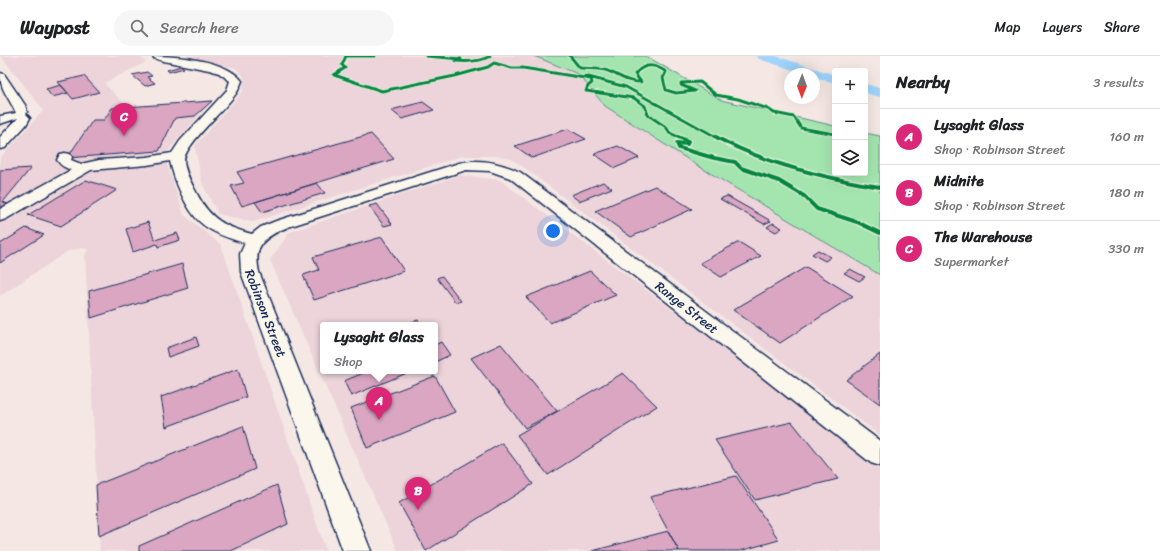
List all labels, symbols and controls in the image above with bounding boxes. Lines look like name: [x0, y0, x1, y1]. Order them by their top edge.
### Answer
search box: [114, 10, 394, 46]
text: Waypost: [20, 11, 90, 44]
text: Search here: [160, 15, 239, 41]
text: Map: [995, 15, 1020, 40]
text: Layers: [1042, 15, 1082, 40]
text: Share: [1104, 15, 1140, 40]
icon: search: [128, 17, 150, 39]
text: Nearby: [896, 67, 950, 97]
north arrow: [784, 68, 820, 104]
map controls: [832, 68, 868, 176]
button: +: [832, 68, 868, 104]
text: 3 results: [1093, 71, 1144, 94]
pin: C: [111, 103, 137, 136]
button: −: [832, 104, 868, 140]
text: Lysaght Glass: [934, 112, 1024, 138]
text: A: [905, 125, 913, 148]
text: 160 m: [1109, 125, 1144, 148]
text: Shop · Robinson Street: [934, 138, 1065, 161]
button: layers: [832, 140, 868, 176]
text: Midnite: [934, 168, 984, 194]
text: B: [905, 181, 913, 204]
text: 180 m: [1109, 181, 1144, 204]
text: Shop · Robinson Street: [934, 194, 1065, 217]
your location: [543, 221, 563, 241]
text: The Warehouse: [934, 224, 1032, 250]
text: C: [905, 237, 913, 260]
text: 330 m: [1108, 237, 1144, 260]
text: Supermarket: [934, 250, 1009, 273]
street label: Robinson Street: [238, 266, 293, 361]
street label: Range Street: [650, 275, 724, 340]
popup: [320, 322, 438, 374]
text: Lysaght Glass: [334, 324, 424, 350]
text: Shop: [334, 350, 362, 373]
pin: A: [366, 387, 392, 420]
pin: B: [405, 477, 431, 510]

